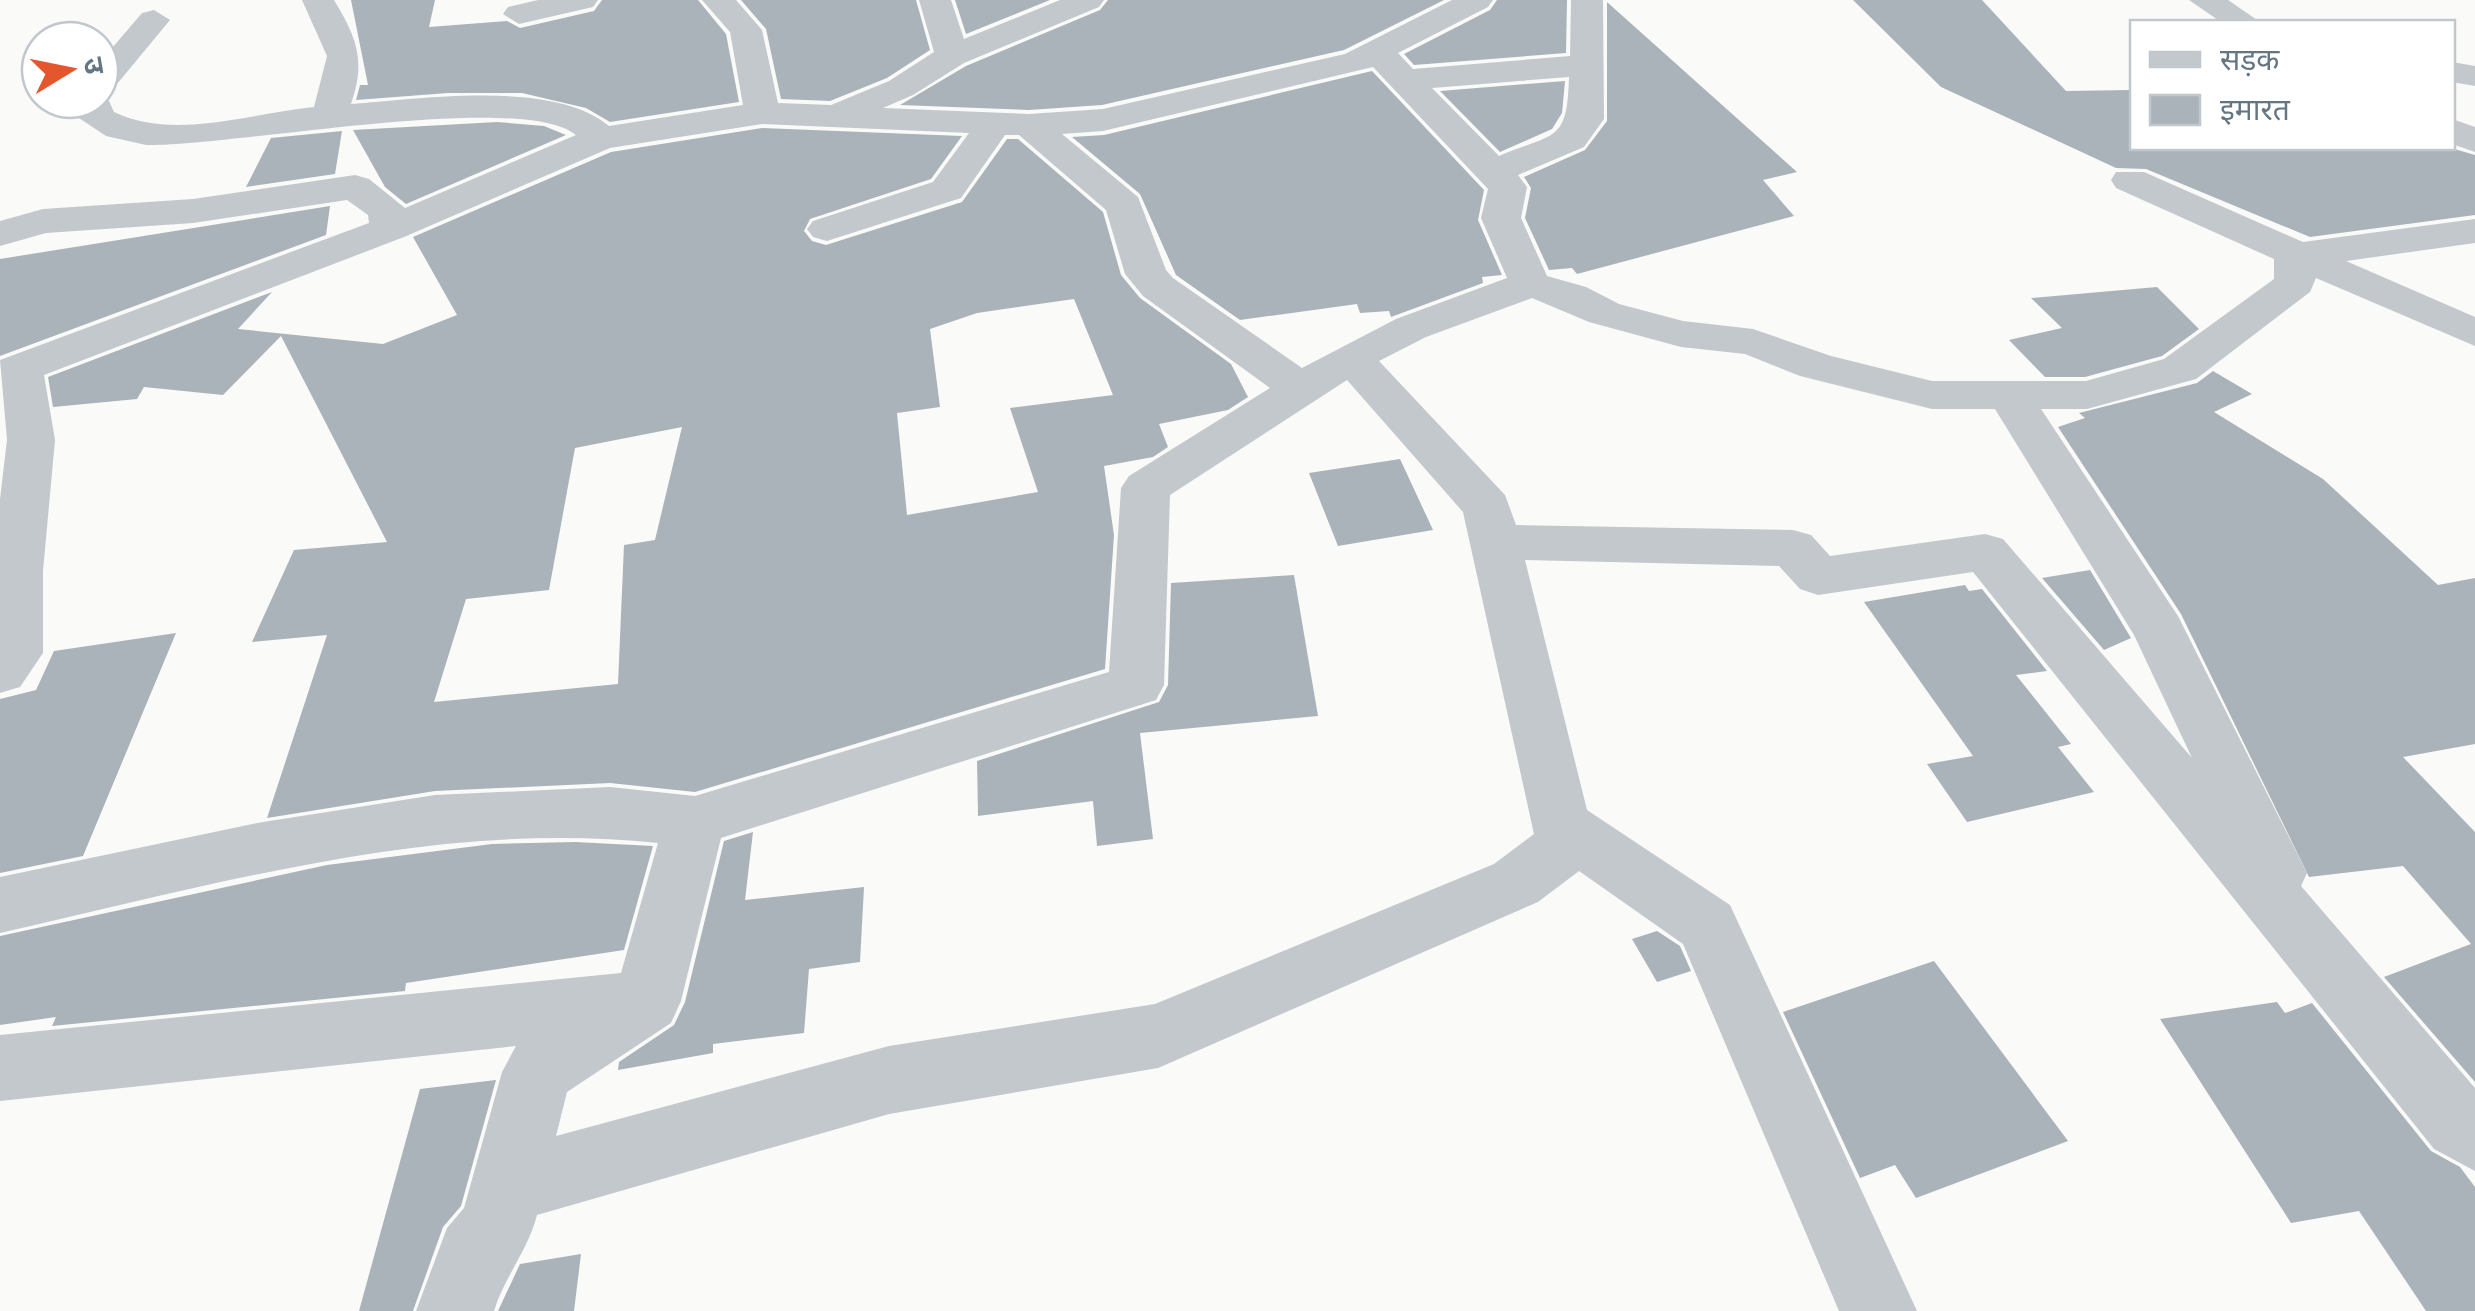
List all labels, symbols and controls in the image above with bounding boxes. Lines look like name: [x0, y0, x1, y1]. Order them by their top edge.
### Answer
north arrow: [20, 20, 120, 120]
legend: [2130, 20, 2455, 150]
text: सड़क: [2220, 38, 2280, 79]
text: उ: [75, 54, 116, 77]
text: इमारत: [2220, 88, 2291, 129]

